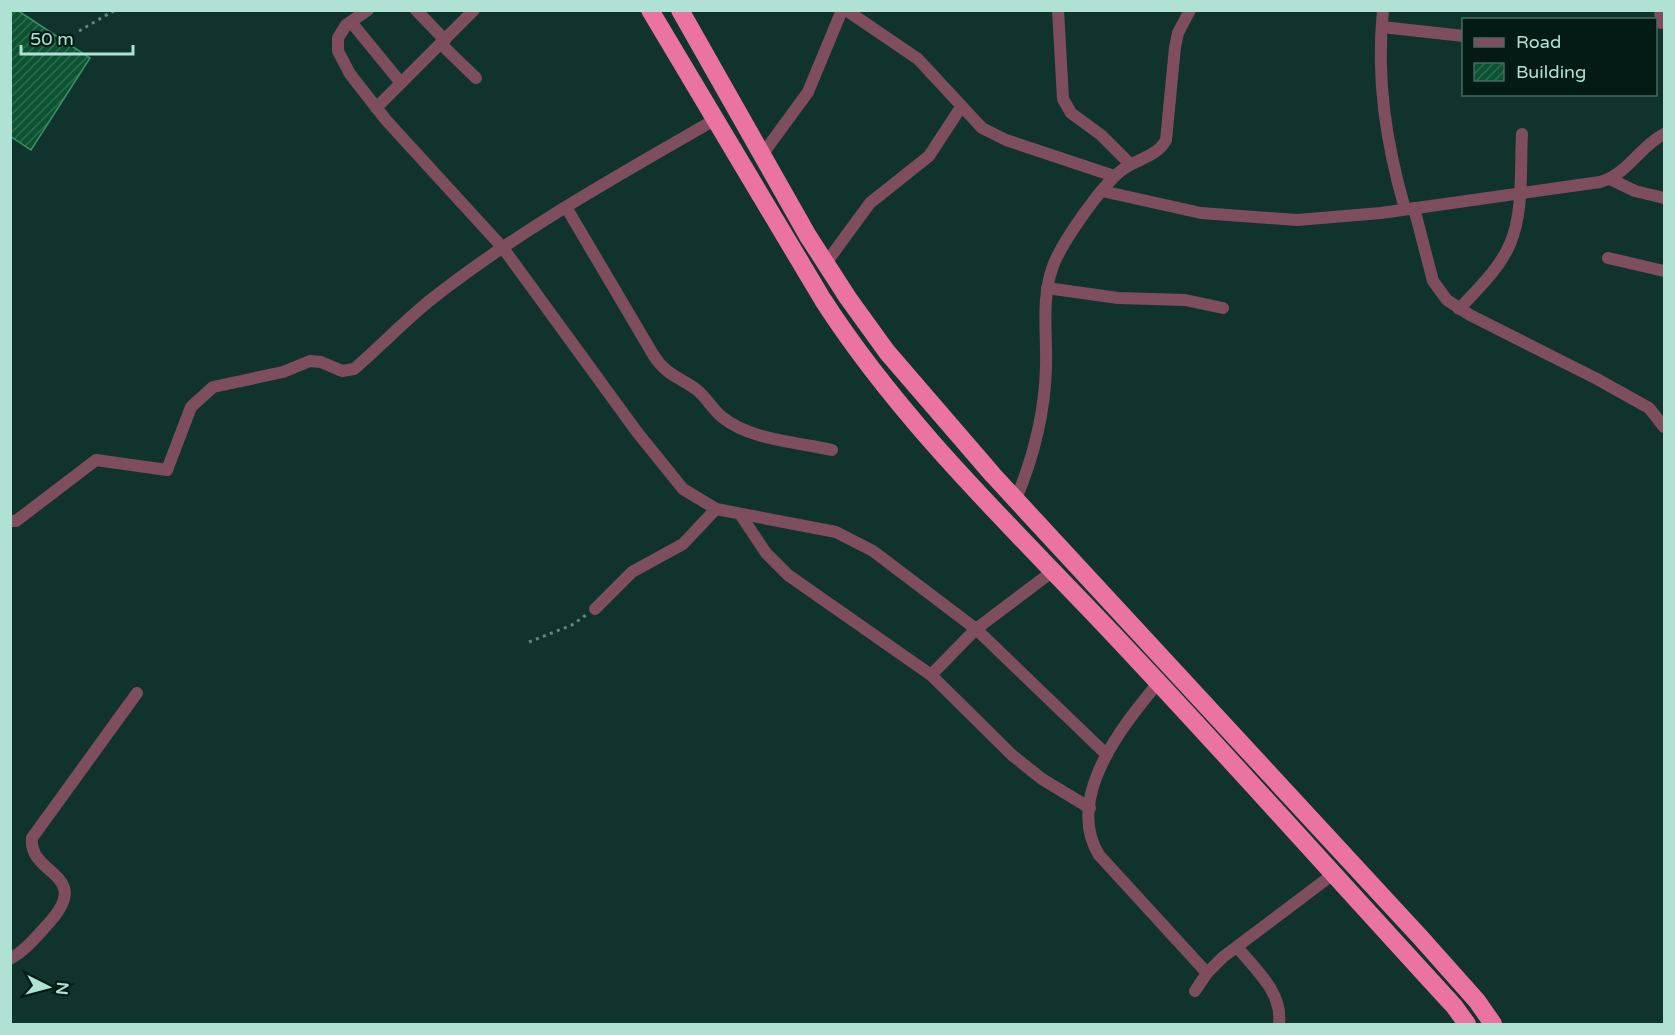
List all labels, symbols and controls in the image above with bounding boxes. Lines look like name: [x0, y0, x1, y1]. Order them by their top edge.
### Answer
scale bar: [21, 18, 134, 56]
legend: [1462, 18, 1657, 96]
text: 50 m: [30, 28, 74, 50]
text: Road: [1516, 31, 1561, 53]
text: Building: [1516, 61, 1586, 83]
north arrow: [18, 957, 78, 1017]
text: N: [51, 981, 73, 996]

